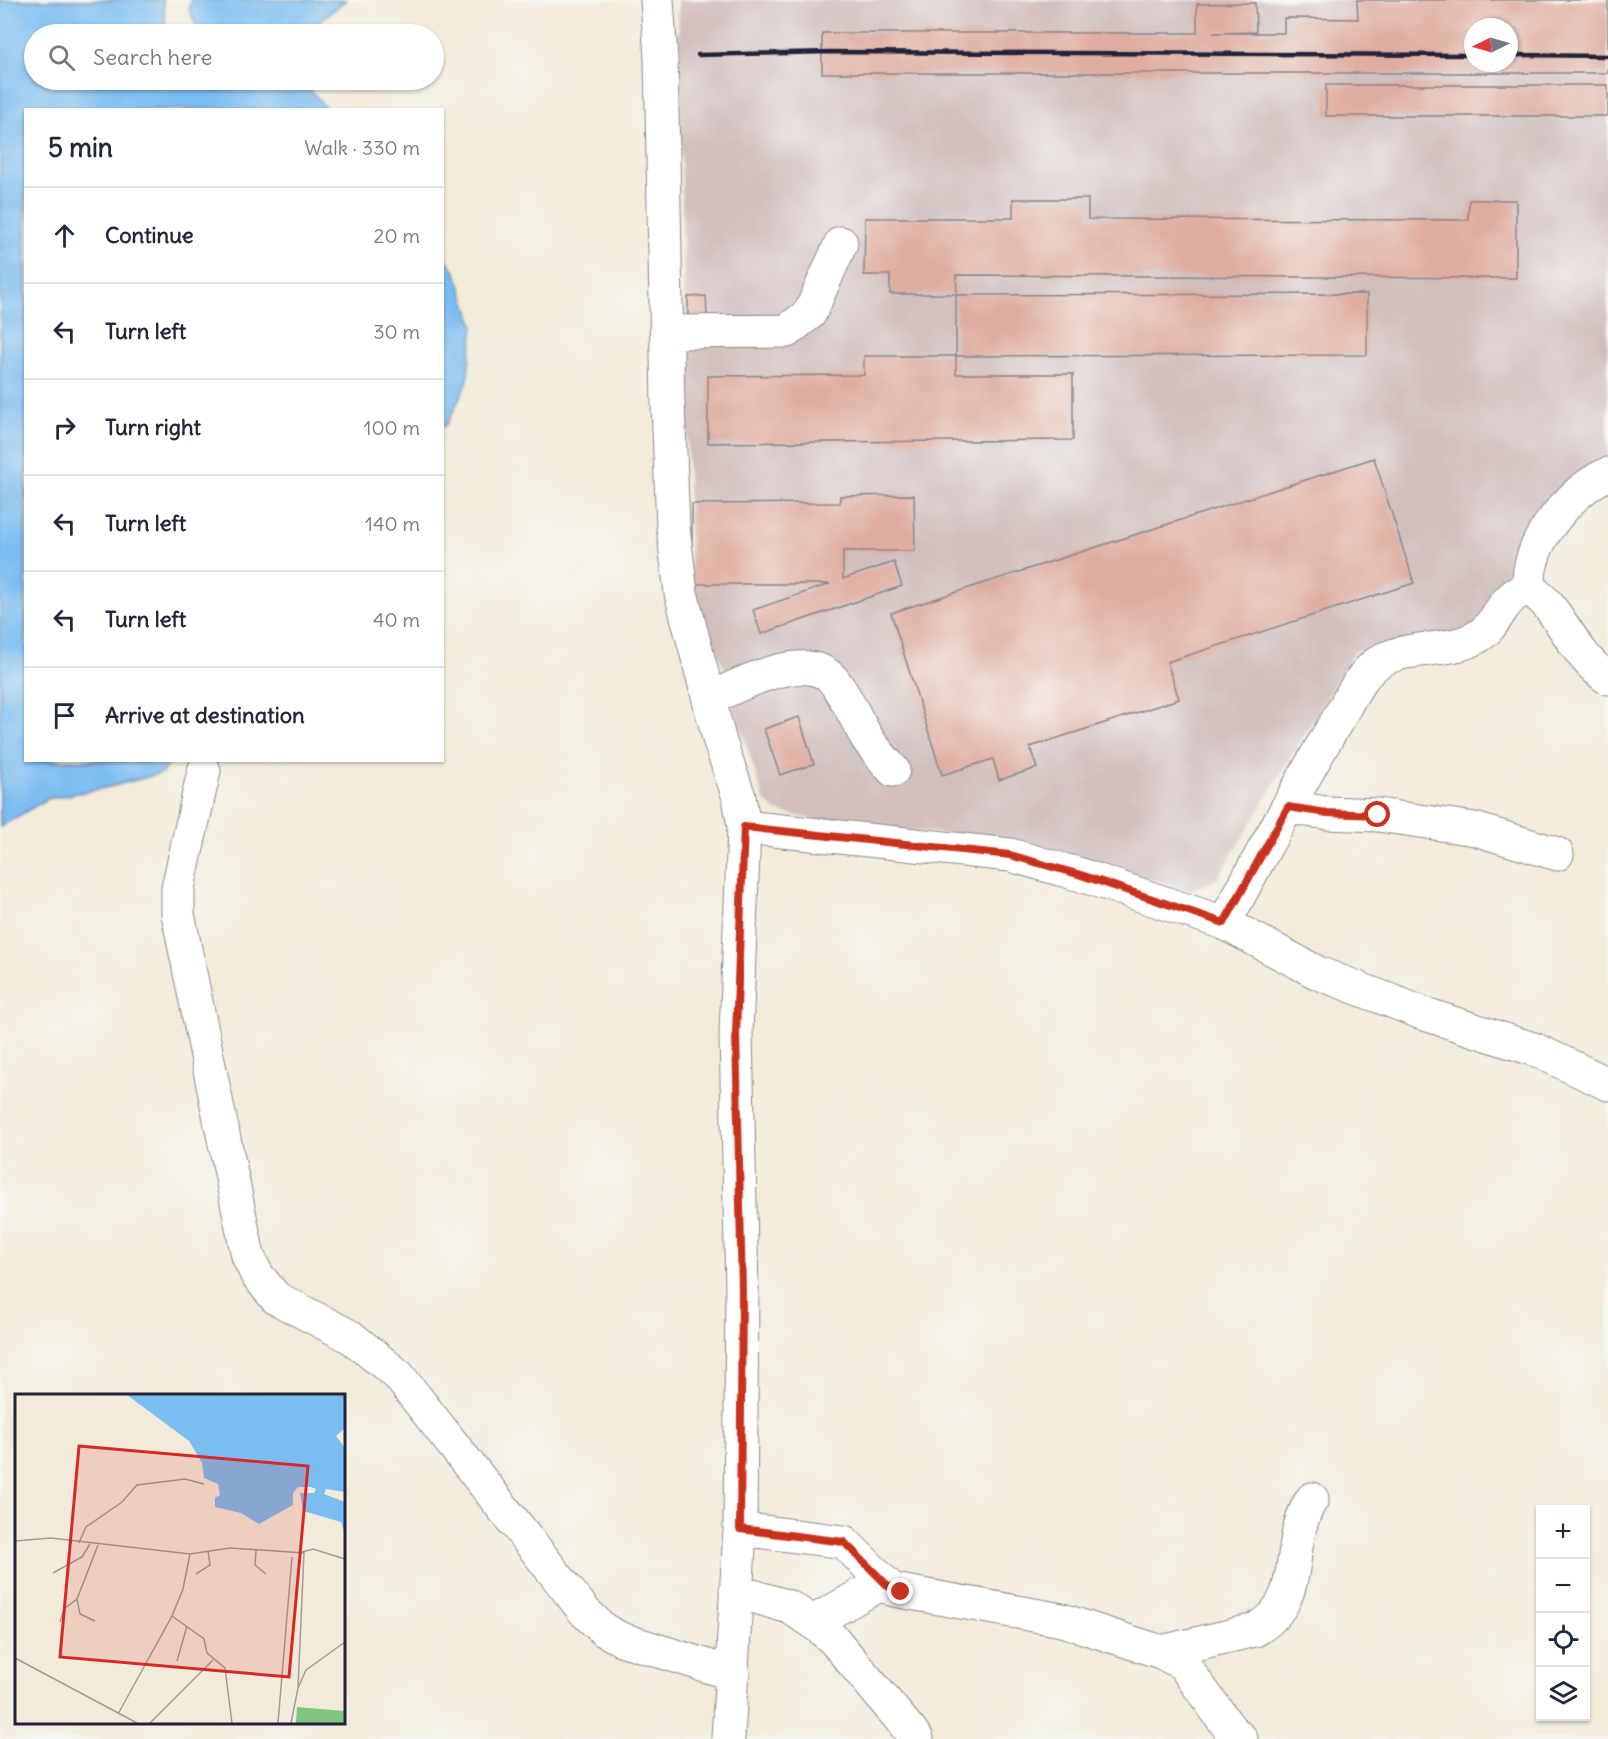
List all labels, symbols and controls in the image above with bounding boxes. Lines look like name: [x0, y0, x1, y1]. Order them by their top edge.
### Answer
north arrow: [1464, 18, 1518, 72]
search box: [24, 24, 444, 90]
icon: search: [45, 41, 78, 74]
text: Search here: [93, 43, 212, 71]
text: 5 min: [48, 131, 113, 164]
text: Walk · 330 m: [304, 135, 420, 160]
icon: ahead: [48, 219, 81, 252]
text: Continue: [105, 221, 194, 249]
text: 20 m: [374, 223, 420, 248]
icon: left: [48, 315, 81, 348]
text: Turn left: [105, 317, 186, 345]
text: 30 m: [373, 319, 420, 344]
icon: right: [48, 411, 81, 444]
text: Turn right: [105, 413, 201, 441]
text: 100 m: [363, 415, 420, 440]
icon: left: [48, 507, 81, 540]
text: Turn left: [105, 509, 186, 537]
text: 140 m: [365, 511, 420, 536]
icon: left: [48, 603, 81, 636]
text: Turn left: [105, 605, 186, 633]
text: 40 m: [373, 607, 420, 632]
icon: arrive: [48, 699, 81, 732]
text: Arrive at destination: [105, 701, 305, 729]
route start: [1364, 801, 1390, 827]
inset map: [15, 1394, 345, 1724]
map controls: [1536, 1505, 1590, 1721]
button: +: [1536, 1505, 1590, 1559]
button: −: [1536, 1559, 1590, 1613]
route end: [887, 1578, 913, 1604]
button: locate: [1536, 1613, 1590, 1667]
button: layers: [1536, 1667, 1590, 1721]

